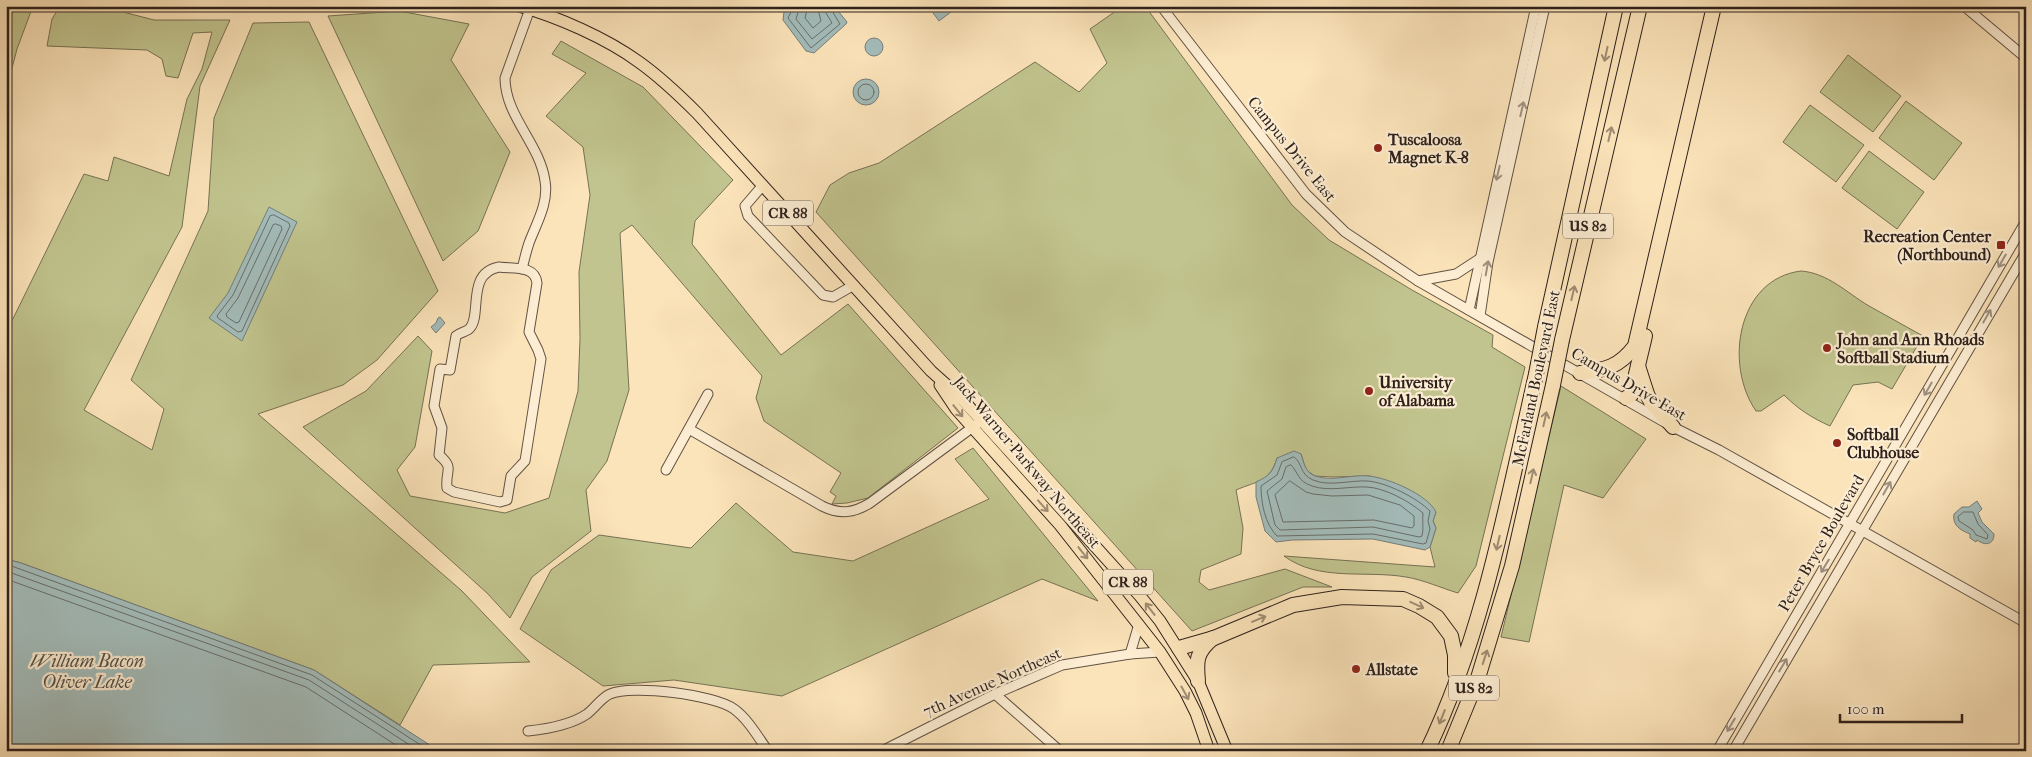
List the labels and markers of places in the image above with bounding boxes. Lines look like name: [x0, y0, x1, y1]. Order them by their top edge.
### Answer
place label: Tuscaloosa Magnet K-8: [1387, 130, 1469, 168]
marker: Tuscaloosa Magnet K-8: [1372, 142, 1384, 154]
place label: Recreation Center (Northbound): [1863, 227, 1992, 265]
marker: Recreation Center (Northbound): [1995, 239, 2007, 251]
place label: John and Ann Rhoads Softball Stadium: [1835, 330, 1984, 367]
marker: John and Ann Rhoads Softball Stadium: [1821, 342, 1833, 354]
place label: University of Alabama: [1378, 373, 1455, 410]
marker: University of Alabama: [1363, 385, 1375, 397]
place label: Softball Clubhouse: [1847, 425, 1919, 462]
marker: Softball Clubhouse: [1831, 437, 1843, 449]
place label: Allstate: [1365, 660, 1418, 679]
marker: Allstate: [1350, 663, 1362, 675]

